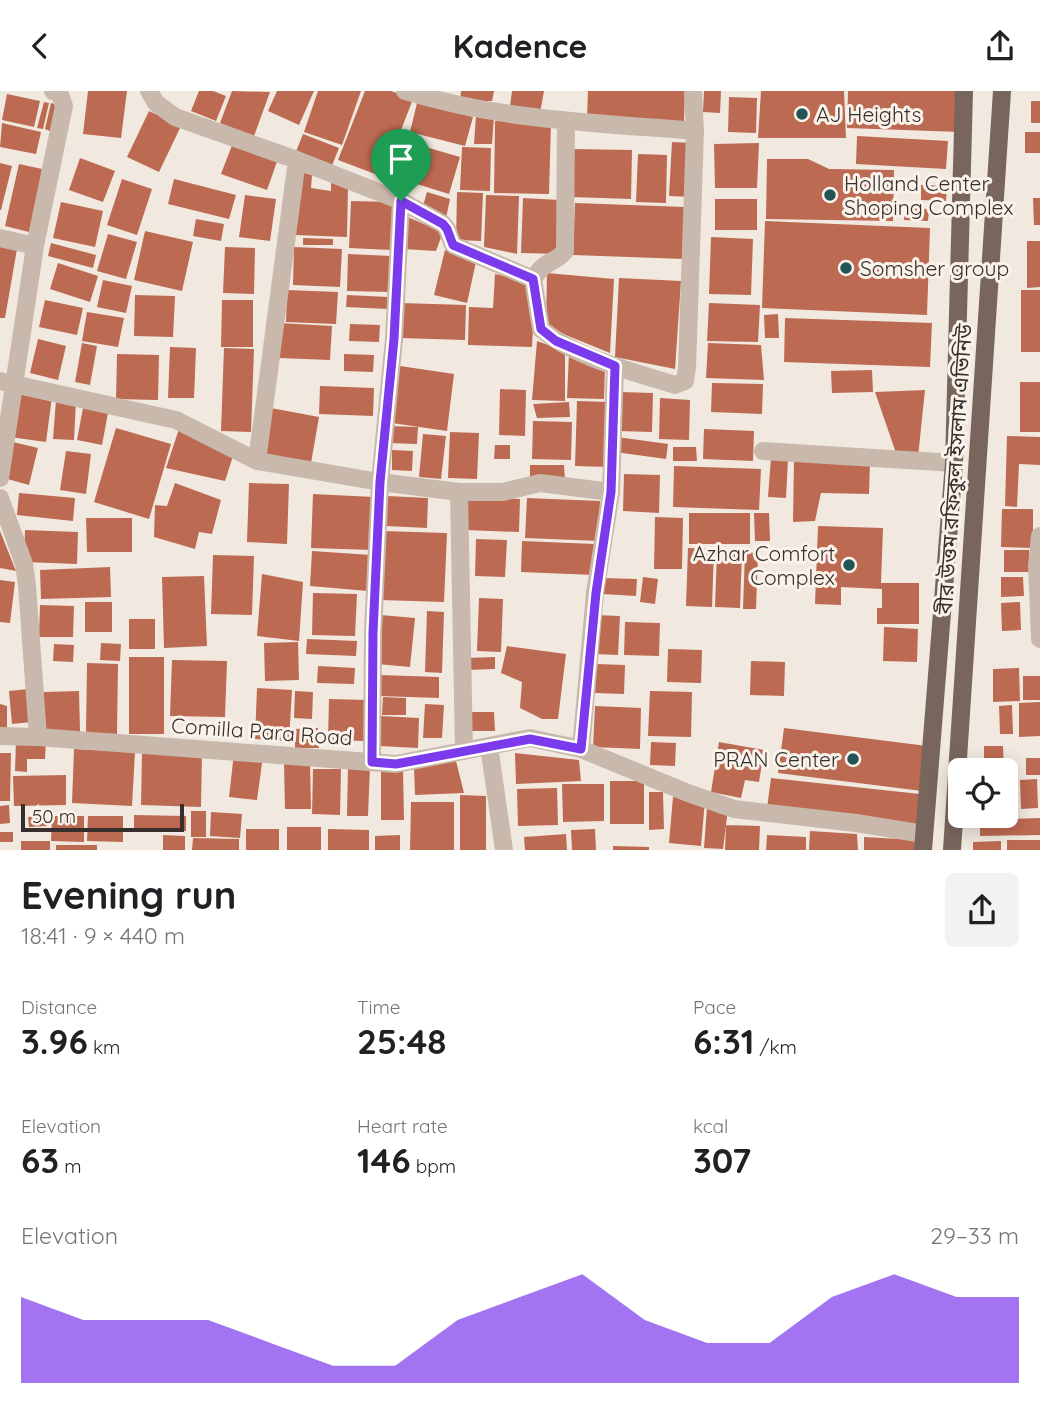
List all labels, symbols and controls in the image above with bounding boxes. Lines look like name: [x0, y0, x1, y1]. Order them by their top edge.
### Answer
text: Kadence: [453, 26, 587, 66]
icon: back: [21, 27, 59, 65]
icon: share: [981, 27, 1019, 65]
place label: AJ Heights: [816, 101, 921, 127]
marker: AJ Heights: [794, 106, 810, 122]
pin: [371, 129, 431, 201]
icon: arrive: [382, 140, 420, 178]
place label: Holland Center Shoping Complex: [844, 170, 1013, 220]
marker: Holland Center Shoping Complex: [822, 187, 838, 203]
place label: Somsher group: [860, 255, 1009, 281]
marker: Somsher group: [838, 260, 854, 276]
street label: বীর উত্তম রফিকুল ইসলাম এভিনিউ: [931, 322, 977, 616]
place label: Azhar Comfort Complex: [693, 540, 835, 590]
marker: Azhar Comfort Complex: [841, 557, 857, 573]
street label: Comilla Para Road: [170, 712, 354, 750]
place label: PRAN Center: [713, 746, 839, 772]
marker: PRAN Center: [845, 751, 861, 767]
map controls: [948, 758, 1018, 828]
button: locate: [948, 758, 1018, 828]
scale bar: [21, 801, 184, 833]
text: 50 m: [32, 804, 76, 828]
text: Evening run: [21, 871, 236, 919]
button: share: [945, 873, 1019, 947]
text: 18:41 · 9 × 440 m: [21, 921, 185, 950]
text: Distance: [21, 995, 97, 1019]
text: Time: [357, 995, 401, 1019]
text: Pace: [693, 995, 736, 1019]
text: 3.96: [21, 1019, 88, 1063]
text: 25:48: [357, 1019, 446, 1063]
text: 6:31: [693, 1019, 754, 1063]
text: km: [88, 1035, 120, 1059]
text: /km: [754, 1035, 797, 1059]
text: Elevation: [21, 1114, 101, 1138]
text: Heart rate: [357, 1114, 448, 1138]
text: kcal: [693, 1114, 728, 1138]
text: 63: [21, 1138, 59, 1182]
text: 146: [357, 1138, 411, 1182]
text: 307: [693, 1138, 751, 1182]
text: m: [59, 1154, 82, 1178]
text: bpm: [411, 1154, 456, 1178]
text: Elevation: [21, 1221, 118, 1250]
text: 29–33 m: [930, 1221, 1019, 1250]

